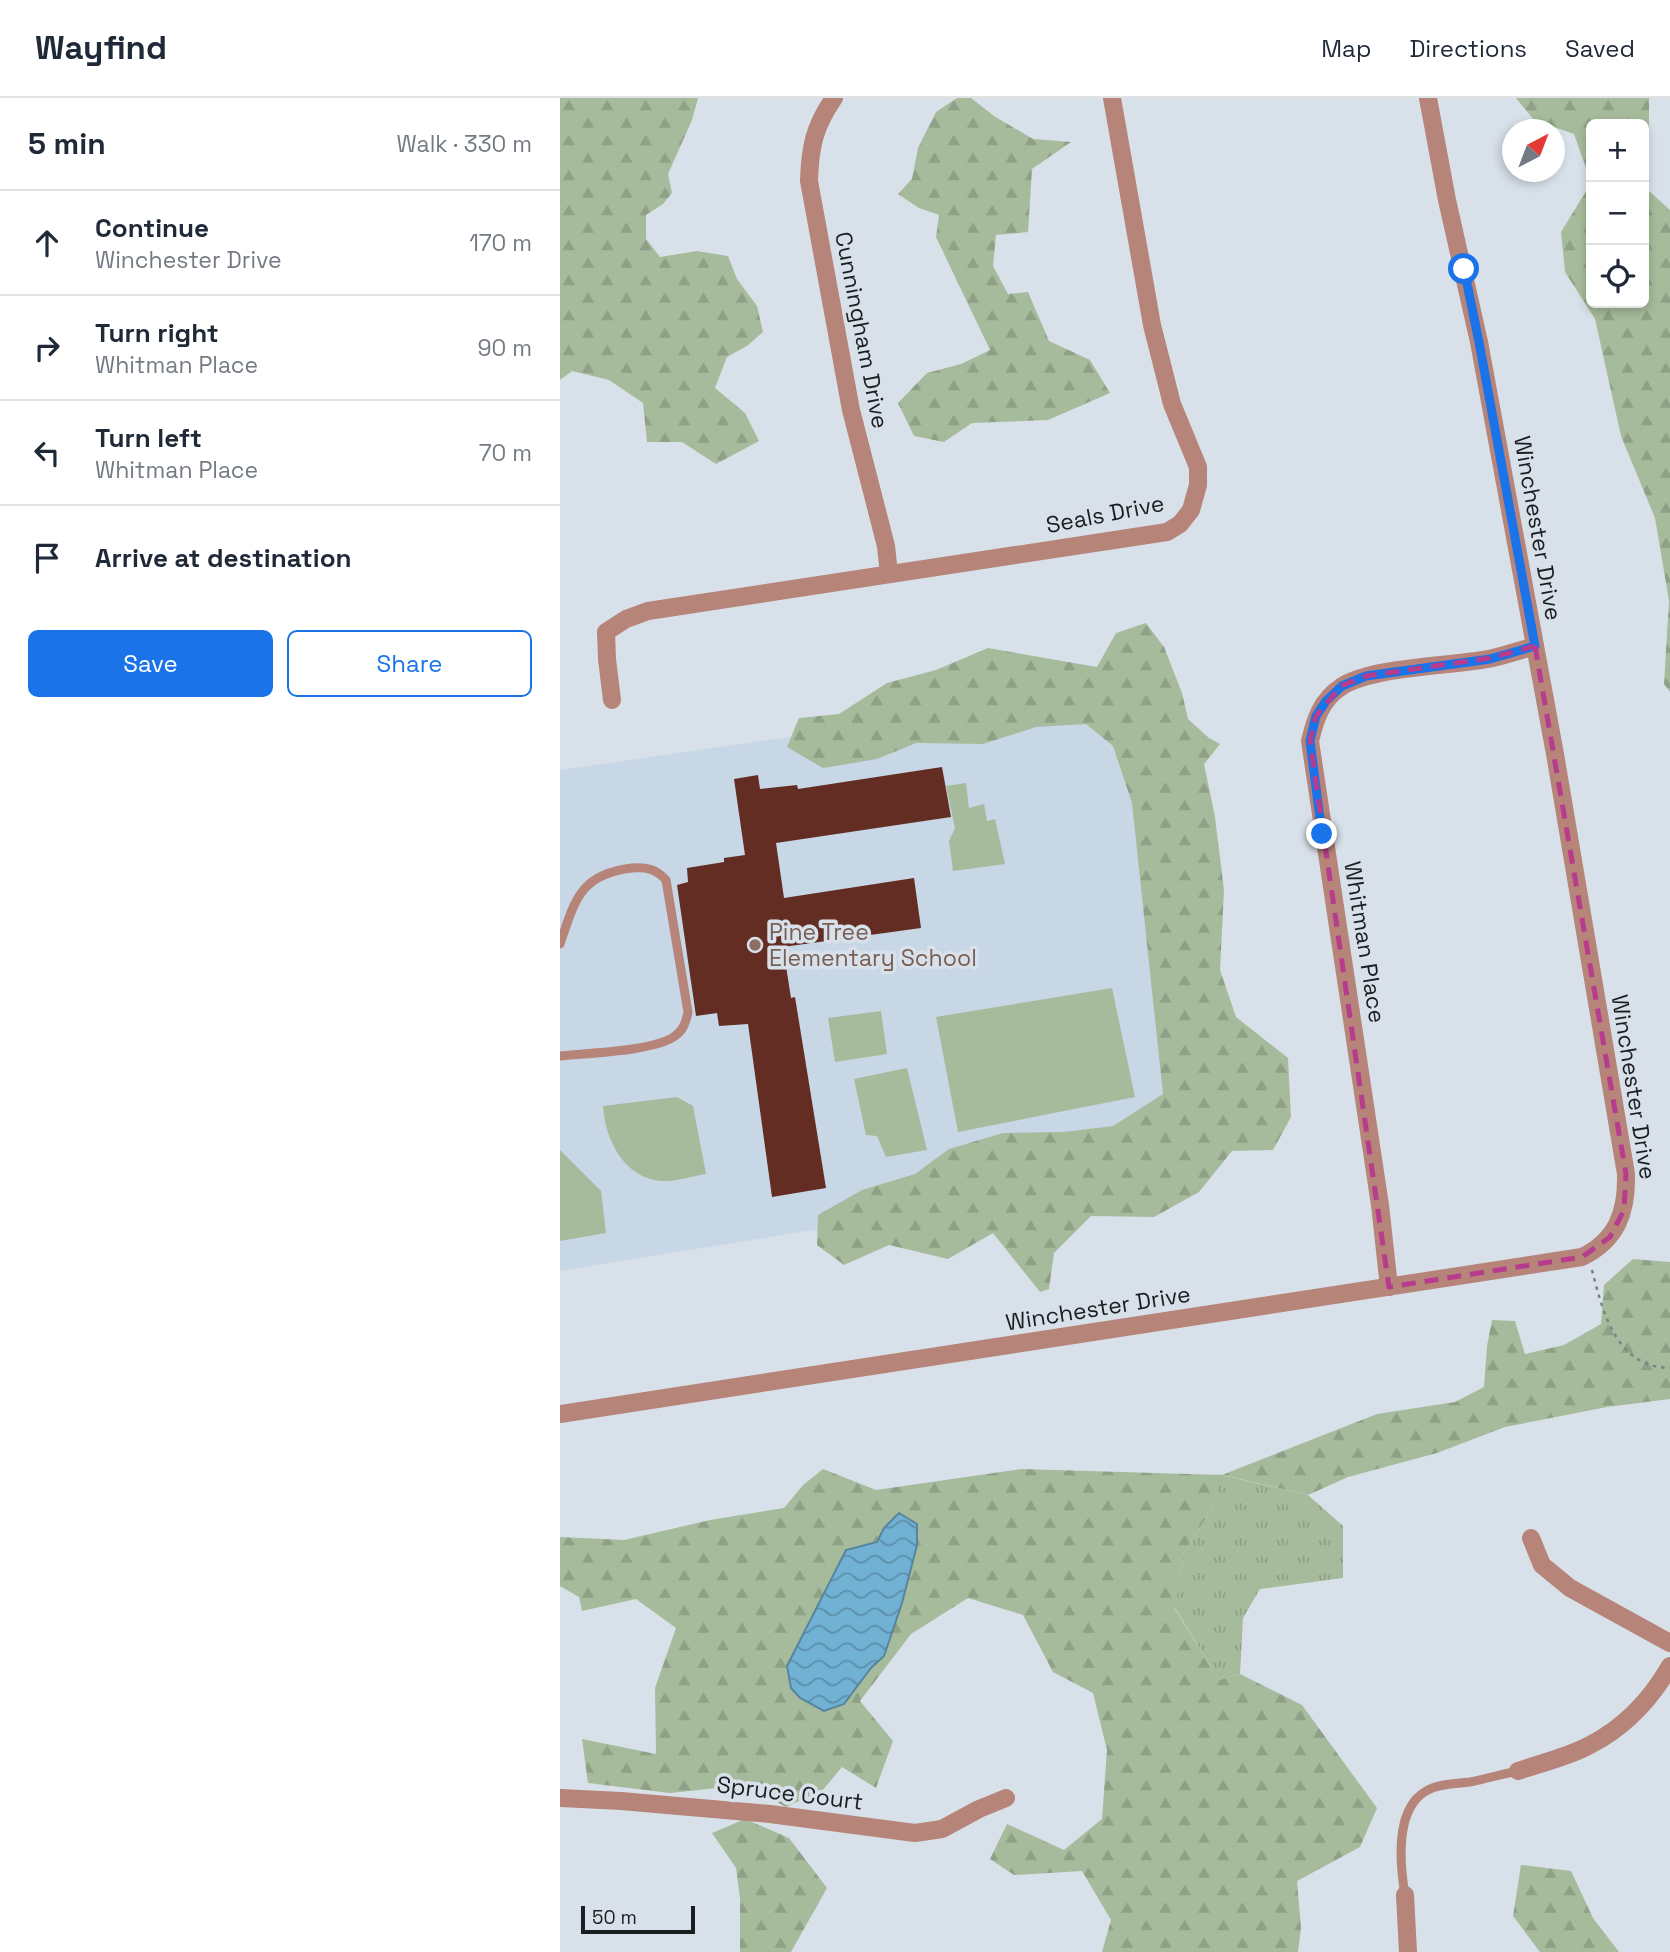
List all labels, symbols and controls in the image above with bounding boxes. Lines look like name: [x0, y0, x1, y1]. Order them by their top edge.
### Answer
text: Wayfind: [35, 27, 167, 69]
text: Map: [1321, 33, 1371, 64]
text: Directions: [1409, 33, 1527, 64]
text: Saved: [1565, 33, 1635, 64]
north arrow: [1502, 119, 1565, 182]
map controls: [1586, 119, 1649, 308]
button: +: [1586, 119, 1649, 182]
text: 5 min: [28, 124, 106, 163]
text: Walk · 330 m: [397, 129, 532, 159]
button: −: [1586, 182, 1649, 245]
text: Continue: [95, 211, 209, 245]
icon: ahead: [28, 224, 66, 262]
text: 170 m: [469, 228, 532, 258]
street label: Cunningham Drive: [828, 229, 896, 431]
text: Winchester Drive: [95, 245, 282, 275]
button: locate: [1586, 245, 1649, 308]
route start: [1448, 253, 1479, 284]
text: Turn right: [95, 316, 219, 350]
icon: right: [28, 329, 66, 367]
text: 90 m: [477, 333, 532, 363]
text: Whitman Place: [95, 350, 258, 380]
text: Turn left: [95, 421, 202, 455]
street label: Winchester Drive: [1507, 433, 1569, 623]
icon: left: [28, 434, 66, 472]
text: 70 m: [479, 438, 532, 468]
text: Whitman Place: [95, 455, 258, 485]
street label: Seals Drive: [1043, 488, 1167, 540]
icon: arrive: [28, 539, 66, 577]
text: Arrive at destination: [95, 541, 352, 575]
button: Save: [28, 630, 273, 697]
button: Share: [287, 630, 532, 697]
route end: [1306, 818, 1337, 849]
street label: Whitman Place: [1337, 859, 1393, 1025]
place label: Pine Tree Elementary School: [769, 917, 977, 973]
marker: Pine Tree Elementary School: [747, 937, 763, 953]
street label: Winchester Drive: [1605, 992, 1663, 1182]
street label: Winchester Drive: [1003, 1279, 1193, 1337]
street label: Spruce Court: [715, 1769, 865, 1817]
scale bar: [581, 1903, 695, 1935]
text: 50 m: [592, 1905, 637, 1930]

